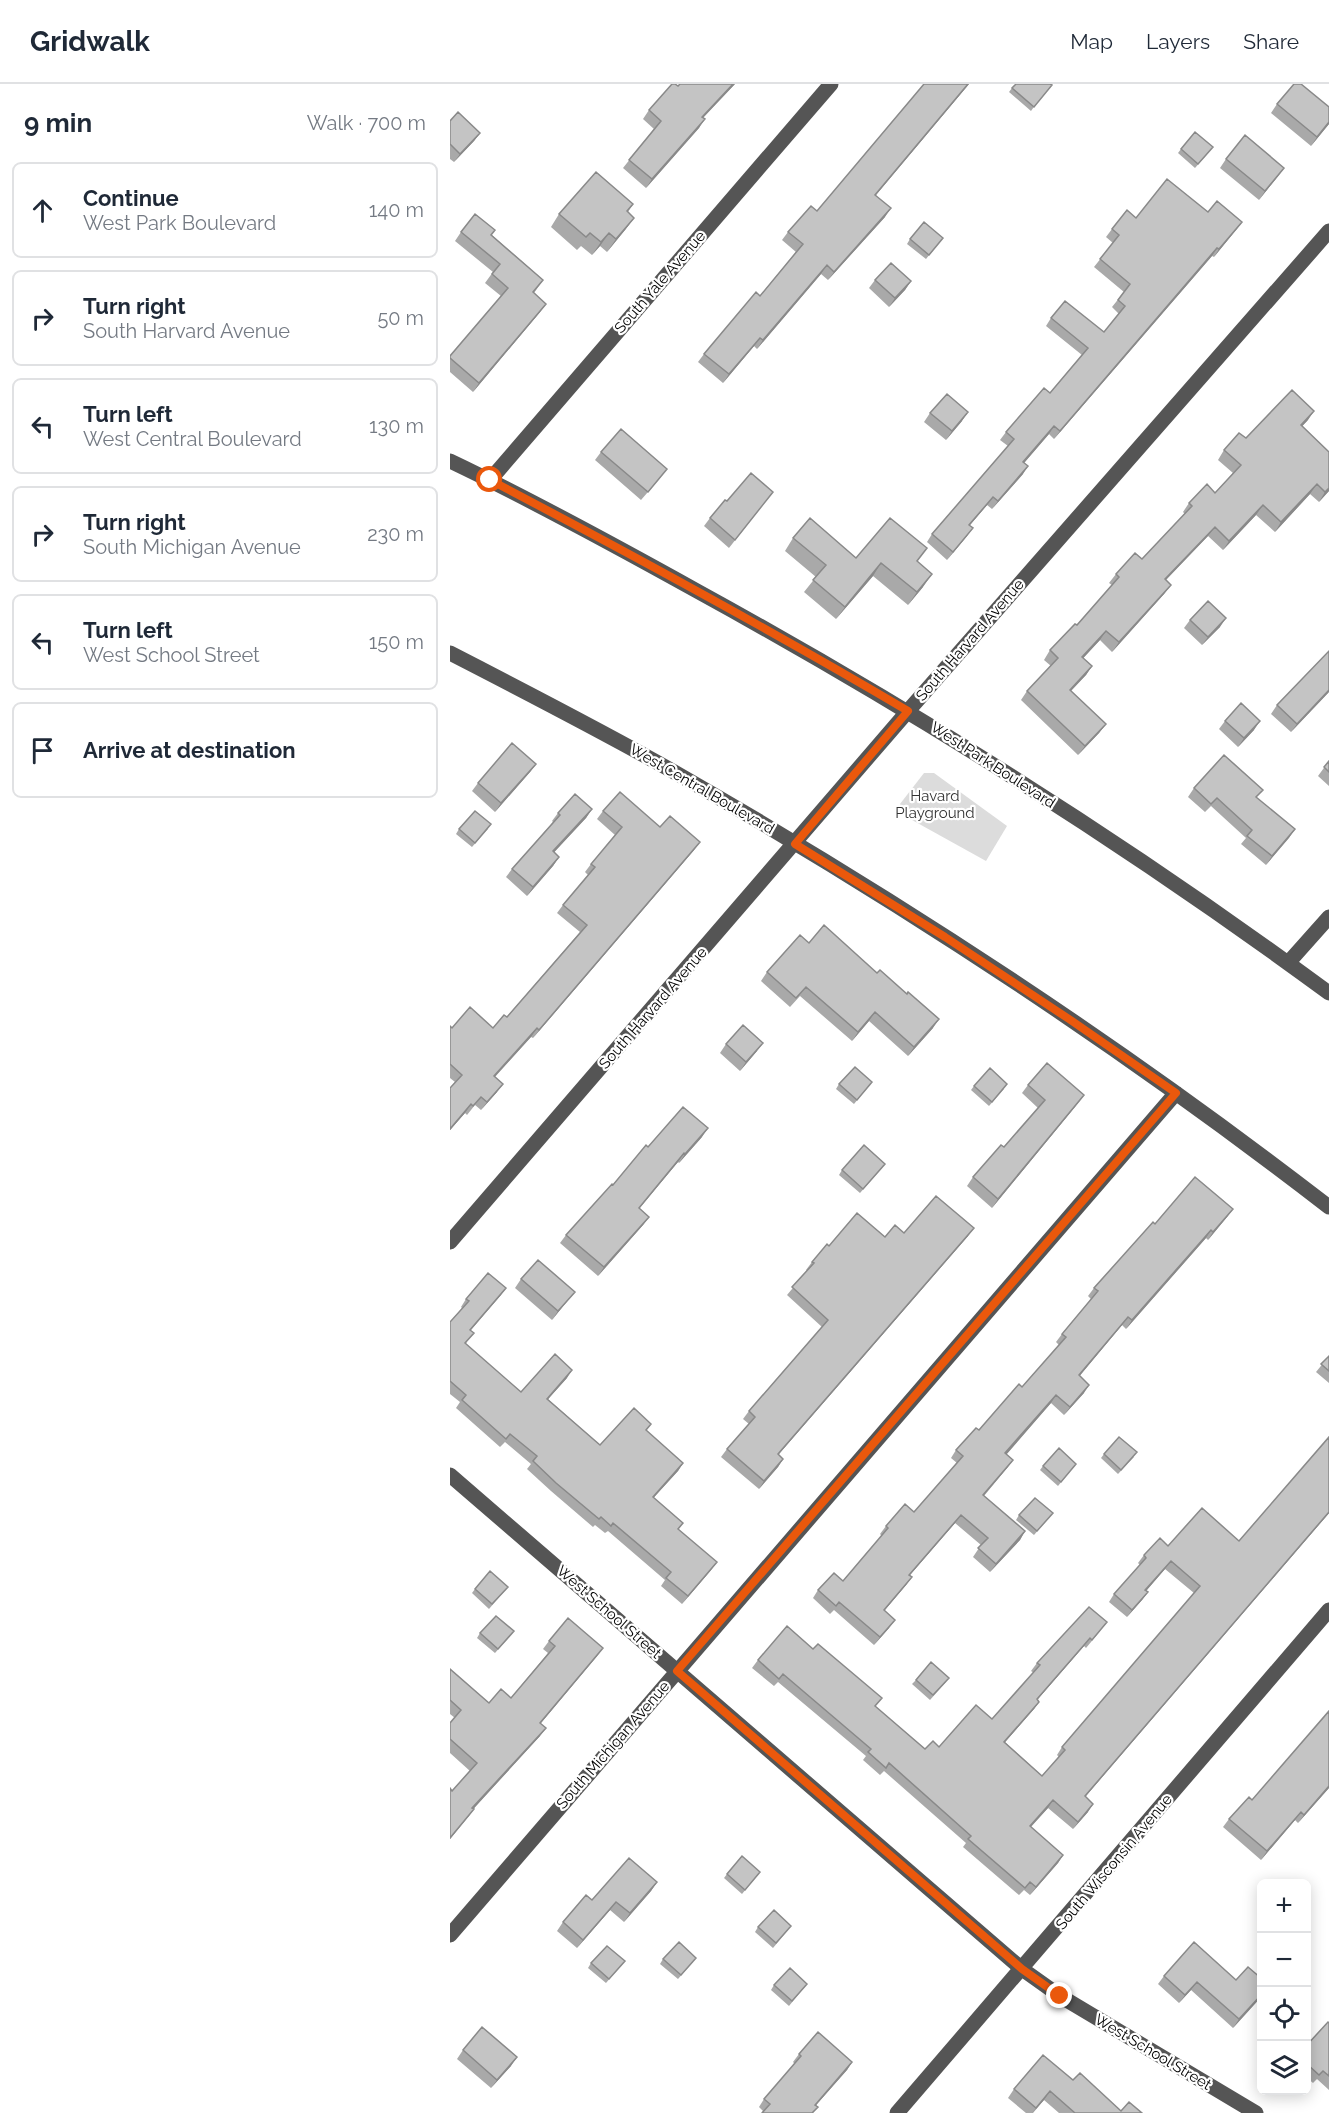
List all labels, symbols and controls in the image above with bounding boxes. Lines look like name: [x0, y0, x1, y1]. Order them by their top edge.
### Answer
text: Gridwalk: [30, 25, 150, 58]
text: Map: [1070, 29, 1113, 54]
text: Layers: [1146, 29, 1210, 54]
text: Share: [1243, 29, 1299, 54]
text: 9 min: [24, 108, 92, 138]
text: Walk · 700 m: [307, 111, 426, 135]
text: Continue: [83, 185, 179, 211]
icon: ahead: [26, 194, 59, 227]
text: 140 m: [369, 198, 424, 222]
text: West Park Boulevard: [83, 211, 276, 235]
street label: South Yale Avenue: [611, 227, 709, 337]
text: Turn right: [83, 293, 186, 319]
icon: right: [26, 302, 59, 335]
text: 50 m: [377, 306, 424, 330]
text: South Harvard Avenue: [83, 319, 290, 343]
text: Turn left: [83, 401, 173, 427]
icon: left: [26, 410, 59, 443]
text: 130 m: [369, 414, 424, 438]
text: West Central Boulevard: [83, 427, 302, 451]
route start: [476, 466, 502, 492]
text: Turn right: [83, 509, 186, 535]
icon: right: [26, 518, 59, 551]
text: 230 m: [367, 522, 424, 546]
text: South Michigan Avenue: [83, 535, 301, 559]
street label: South Harvard Avenue: [912, 575, 1028, 705]
text: Turn left: [83, 617, 173, 643]
icon: left: [26, 626, 59, 659]
text: 150 m: [369, 630, 424, 654]
text: West School Street: [83, 643, 260, 667]
street label: West Park Boulevard: [927, 718, 1059, 812]
icon: arrive: [26, 734, 59, 767]
text: Arrive at destination: [83, 737, 296, 763]
street label: West Central Boulevard: [626, 740, 778, 838]
park label: Havard Playground: [895, 787, 975, 822]
street label: South Harvard Avenue: [595, 943, 711, 1073]
street label: West School Street: [553, 1562, 665, 1662]
street label: South Michigan Avenue: [553, 1677, 674, 1813]
street label: South Wisconsin Avenue: [1052, 1790, 1176, 1933]
map controls: [1257, 1879, 1311, 2095]
button: +: [1257, 1879, 1311, 1933]
button: −: [1257, 1933, 1311, 1987]
route end: [1046, 1982, 1072, 2008]
button: locate: [1257, 1987, 1311, 2041]
street label: West School Street: [1092, 2010, 1214, 2094]
button: layers: [1257, 2041, 1311, 2095]

